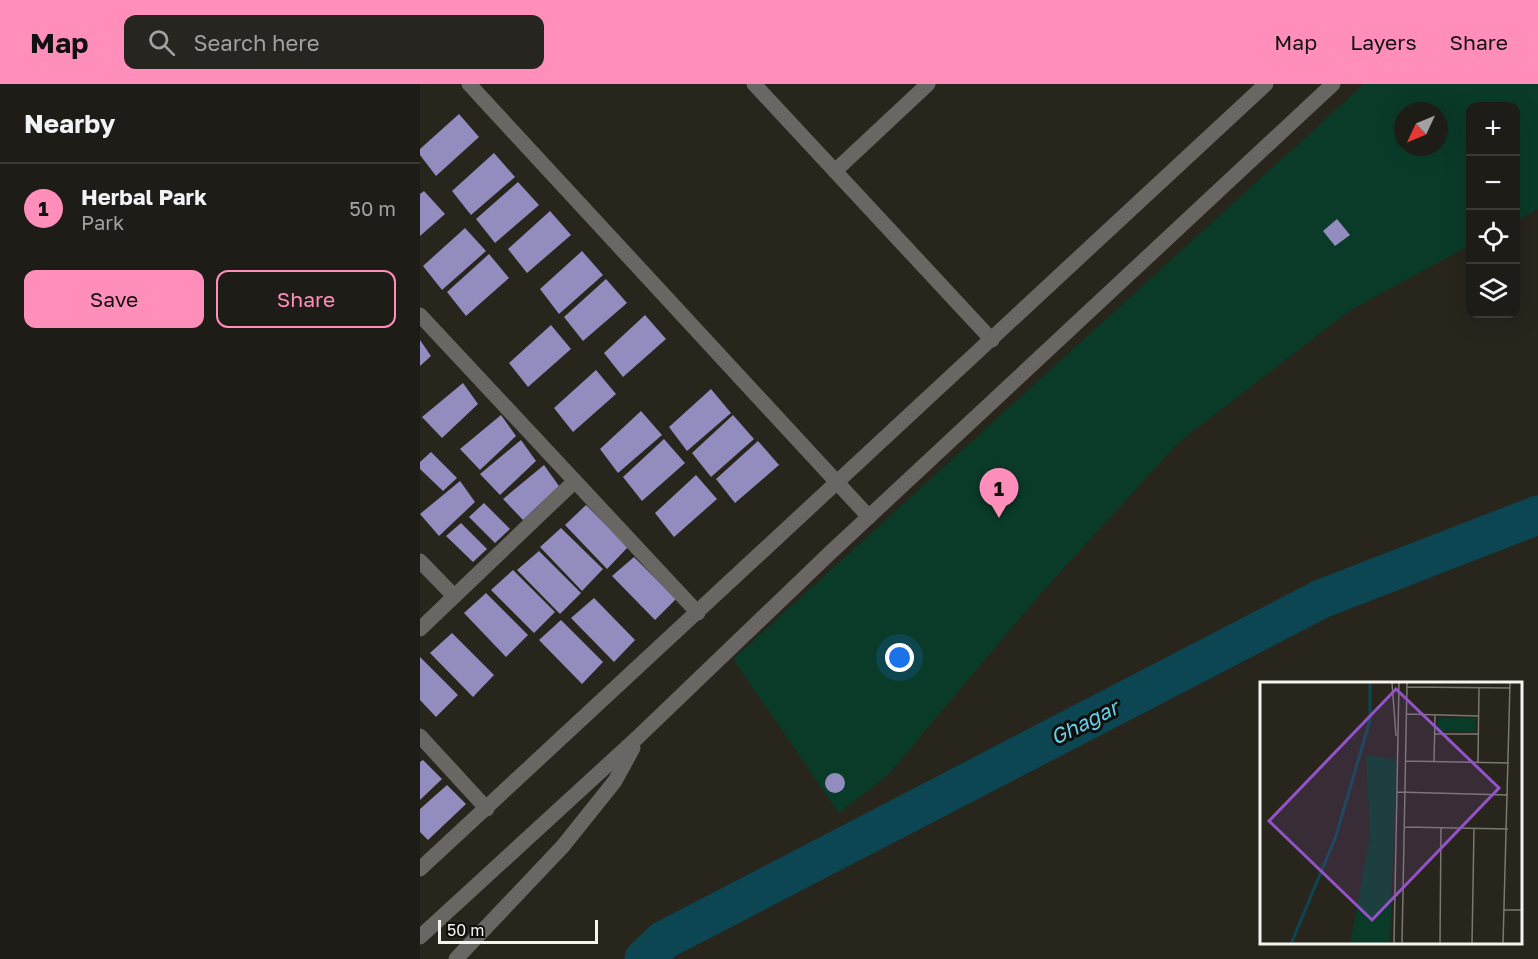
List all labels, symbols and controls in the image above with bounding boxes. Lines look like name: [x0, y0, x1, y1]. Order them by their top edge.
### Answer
search box: [124, 15, 544, 69]
text: Map: [30, 26, 88, 59]
icon: search: [145, 26, 178, 59]
text: Search here: [193, 29, 319, 56]
text: Map: [1274, 29, 1317, 55]
text: Layers: [1350, 29, 1417, 55]
text: Share: [1450, 29, 1508, 55]
north arrow: [1394, 102, 1448, 156]
map controls: [1466, 102, 1520, 318]
button: +: [1466, 102, 1520, 156]
text: Nearby: [24, 108, 115, 139]
button: −: [1466, 156, 1520, 210]
text: Herbal Park: [81, 183, 207, 210]
text: 1: [38, 196, 49, 220]
text: 50 m: [349, 196, 396, 220]
text: Park: [81, 210, 124, 234]
button: locate: [1466, 210, 1520, 264]
button: layers: [1466, 264, 1520, 318]
button: Save: [24, 270, 204, 328]
button: Share: [216, 270, 396, 328]
pin: 1: [980, 468, 1018, 518]
your location: [885, 643, 914, 672]
inset map: [1260, 682, 1523, 944]
water label: Ghagar: [1046, 693, 1125, 750]
scale bar: [438, 917, 598, 944]
text: 50 m: [447, 920, 484, 940]

